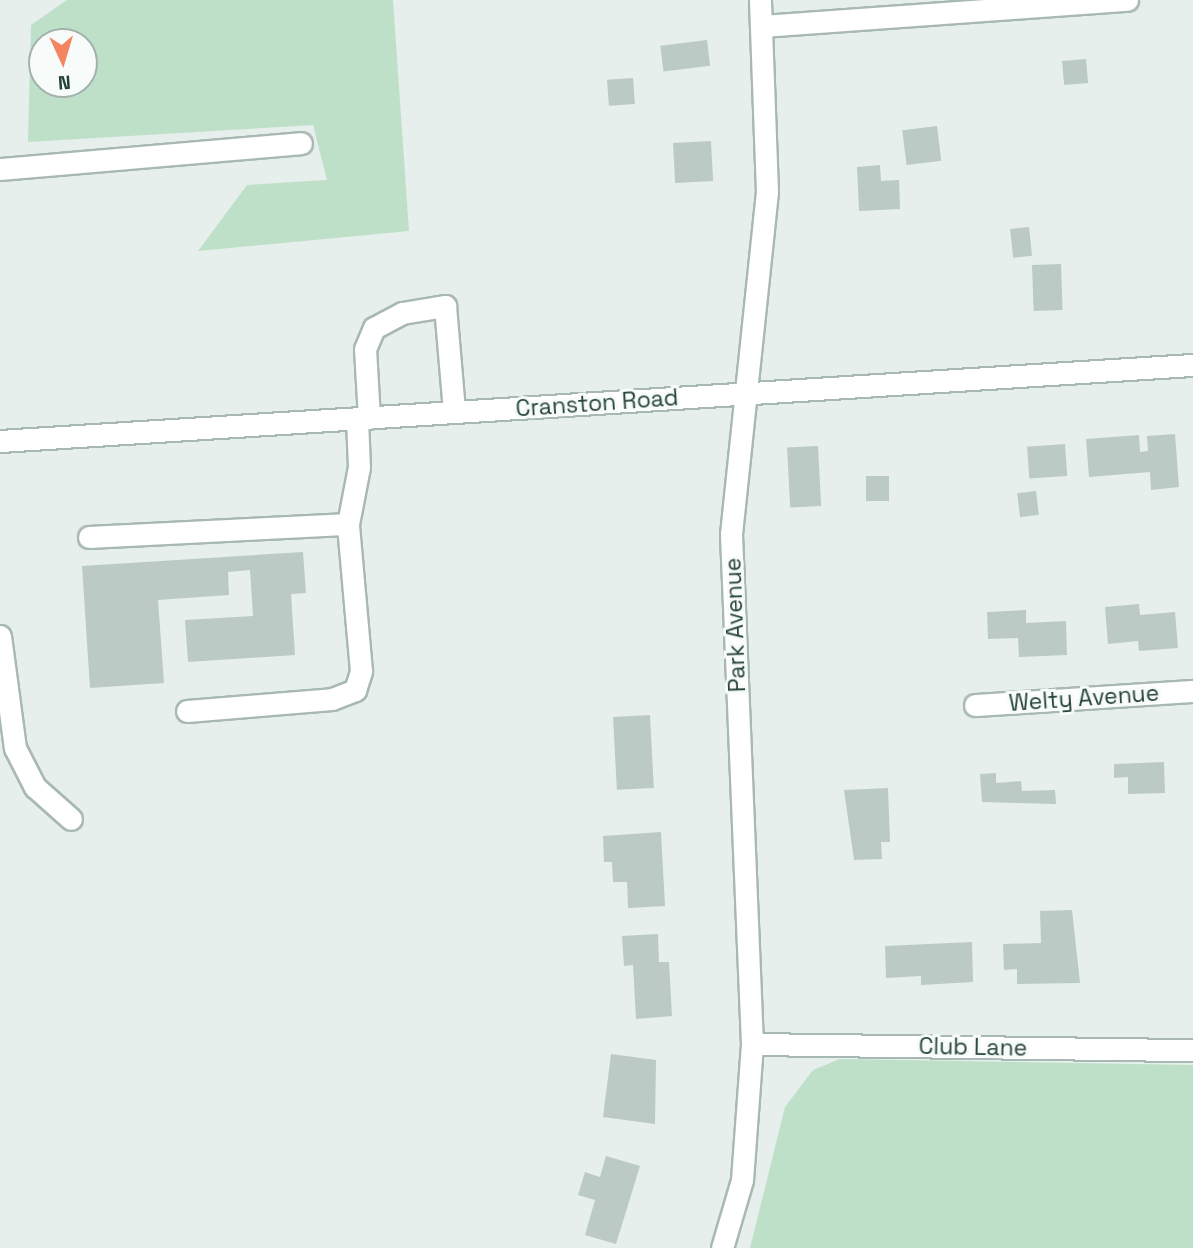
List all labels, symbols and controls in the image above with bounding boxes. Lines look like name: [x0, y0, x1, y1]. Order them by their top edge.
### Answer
north arrow: [28, 28, 98, 98]
text: N: [57, 70, 72, 95]
street label: Cranston Road: [515, 384, 679, 422]
street label: Park Avenue: [719, 557, 751, 693]
street label: Welty Avenue: [1008, 679, 1160, 717]
street label: Club Lane: [918, 1032, 1028, 1062]

